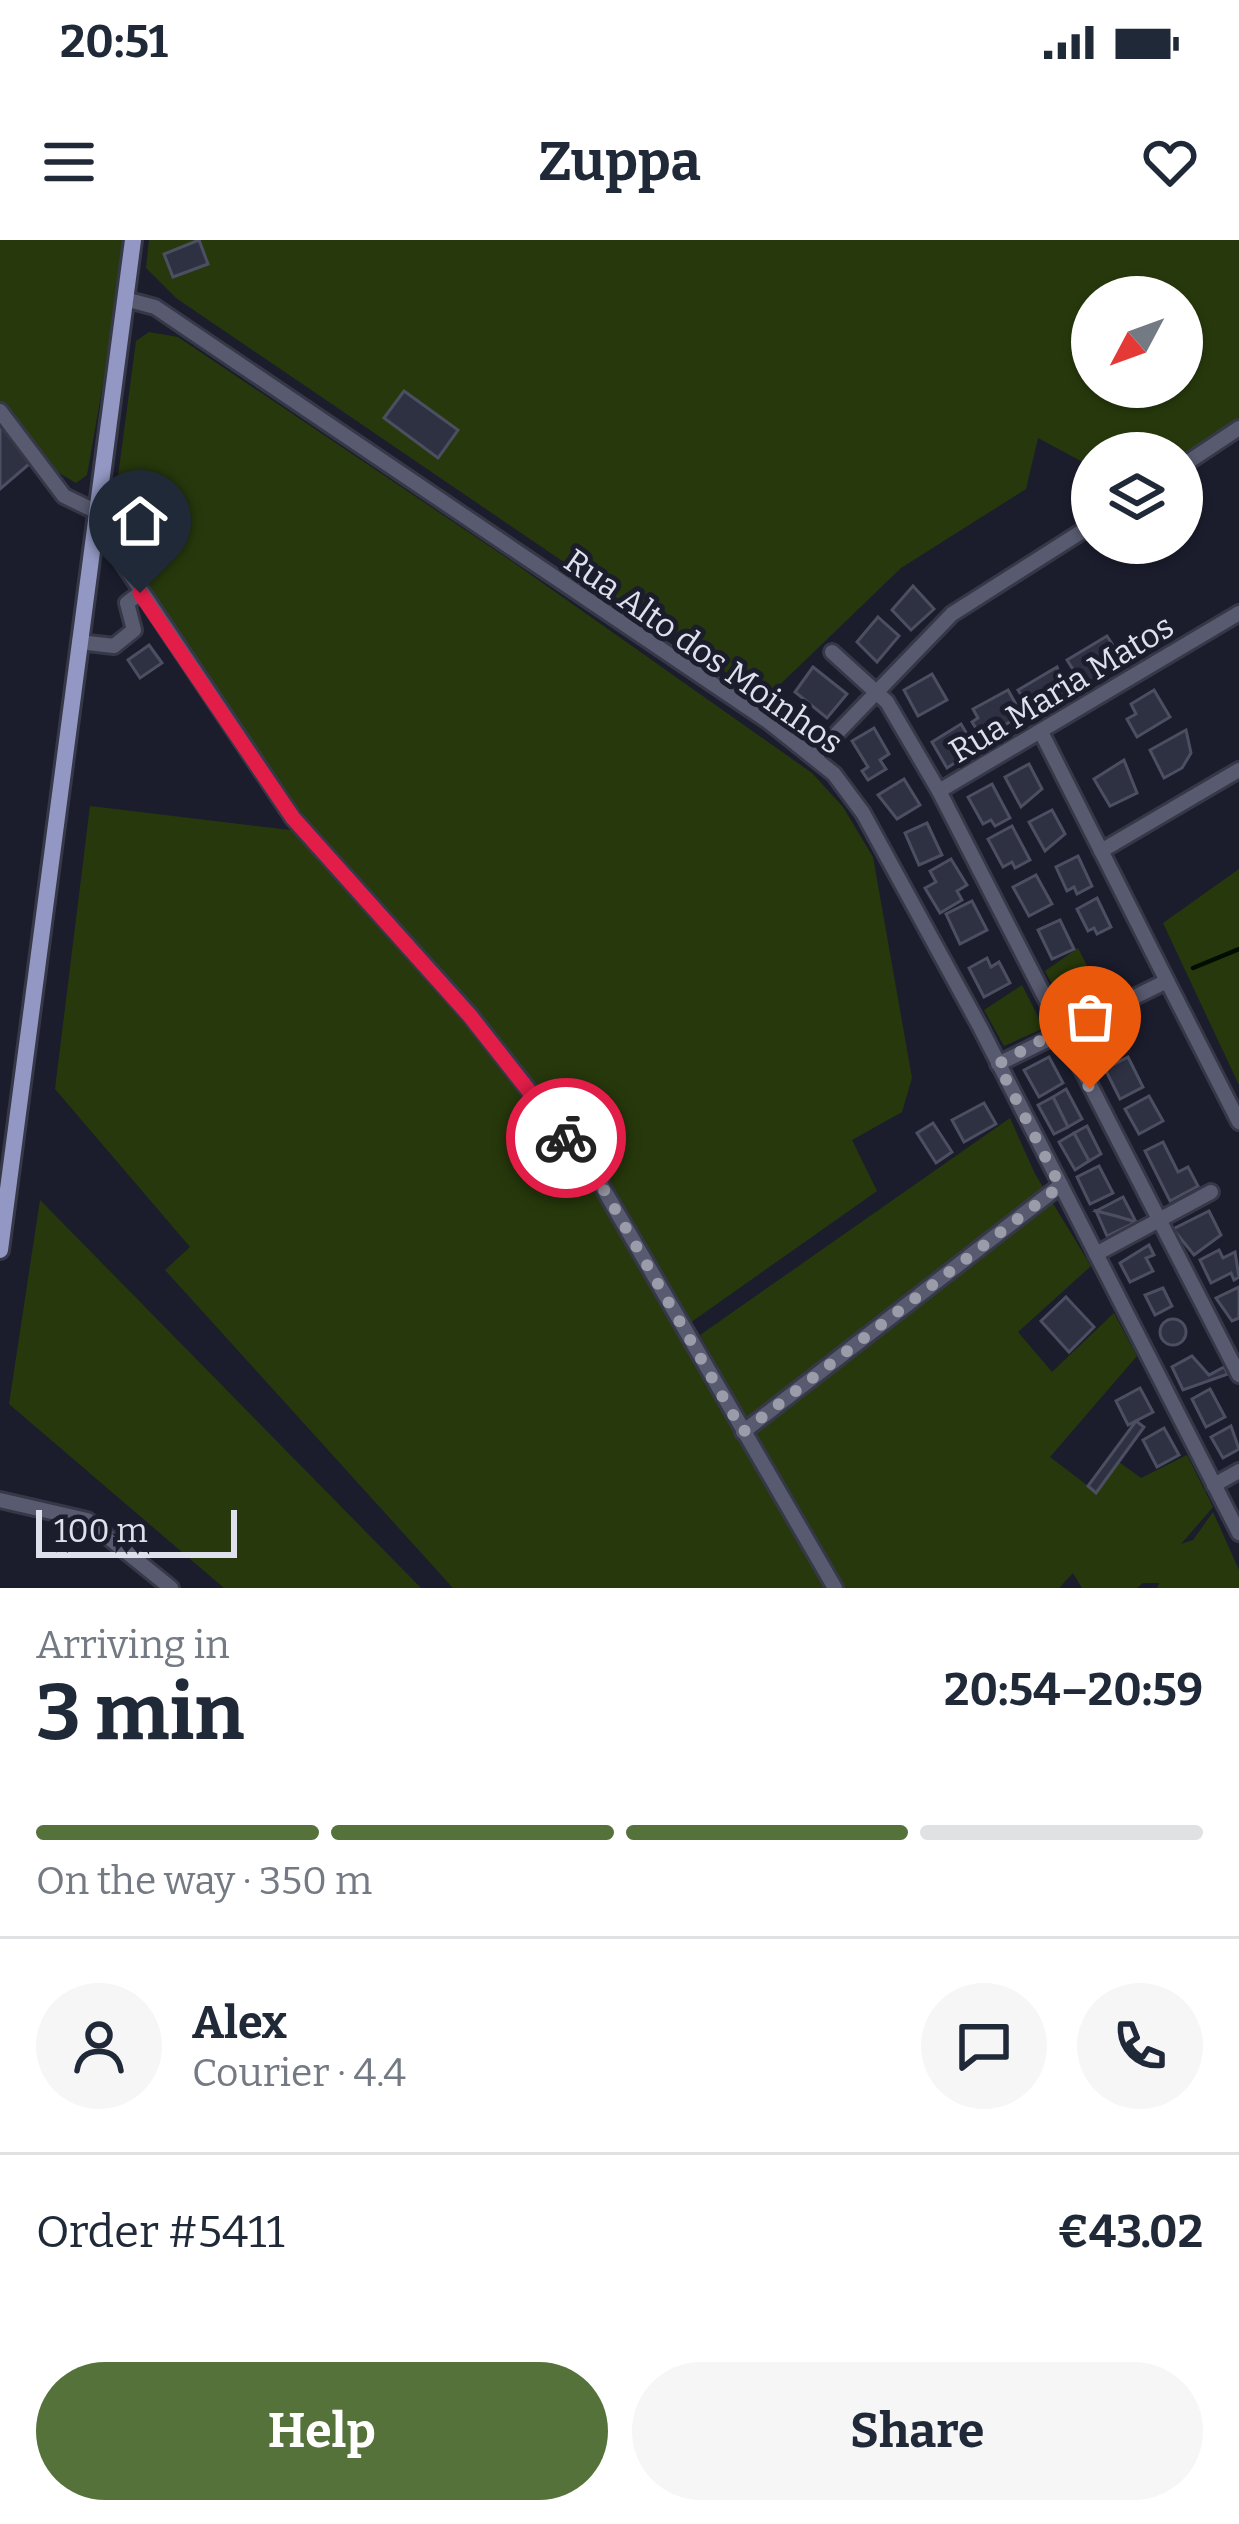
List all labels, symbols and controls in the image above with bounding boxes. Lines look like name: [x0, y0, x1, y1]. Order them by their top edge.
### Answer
text: 20:51: [60, 15, 168, 69]
icon: menu: [36, 129, 102, 195]
icon: heart: [1137, 129, 1203, 195]
text: Zuppa: [538, 130, 701, 194]
north arrow: [1071, 276, 1203, 408]
map controls: [1071, 276, 1203, 564]
button: layers: [1071, 432, 1203, 564]
pin: [89, 470, 191, 593]
icon: home: [107, 488, 173, 554]
street label: Rua Alto dos Moinhos: [557, 541, 850, 763]
street label: Rua Maria Matos: [942, 606, 1181, 772]
pin: [1039, 966, 1141, 1089]
icon: bag: [1057, 984, 1123, 1050]
courier: [506, 1078, 626, 1198]
icon: bike: [533, 1105, 599, 1171]
scale bar: [36, 1504, 237, 1557]
text: 100 m: [54, 1511, 148, 1551]
text: Arriving in: [36, 1622, 230, 1668]
text: 20:54–20:59: [944, 1663, 1203, 1717]
text: 3 min: [36, 1666, 244, 1760]
text: On the way · 350 m: [36, 1858, 372, 1904]
button: person: [36, 1983, 162, 2109]
button: chat: [921, 1983, 1047, 2109]
button: phone: [1077, 1983, 1203, 2109]
text: Alex: [192, 1996, 287, 2050]
text: Courier · 4.4: [192, 2050, 406, 2096]
text: Order #5411: [36, 2205, 285, 2259]
text: €43.02: [1058, 2205, 1203, 2259]
button: Help: [36, 2362, 608, 2500]
button: Share: [632, 2362, 1203, 2500]

